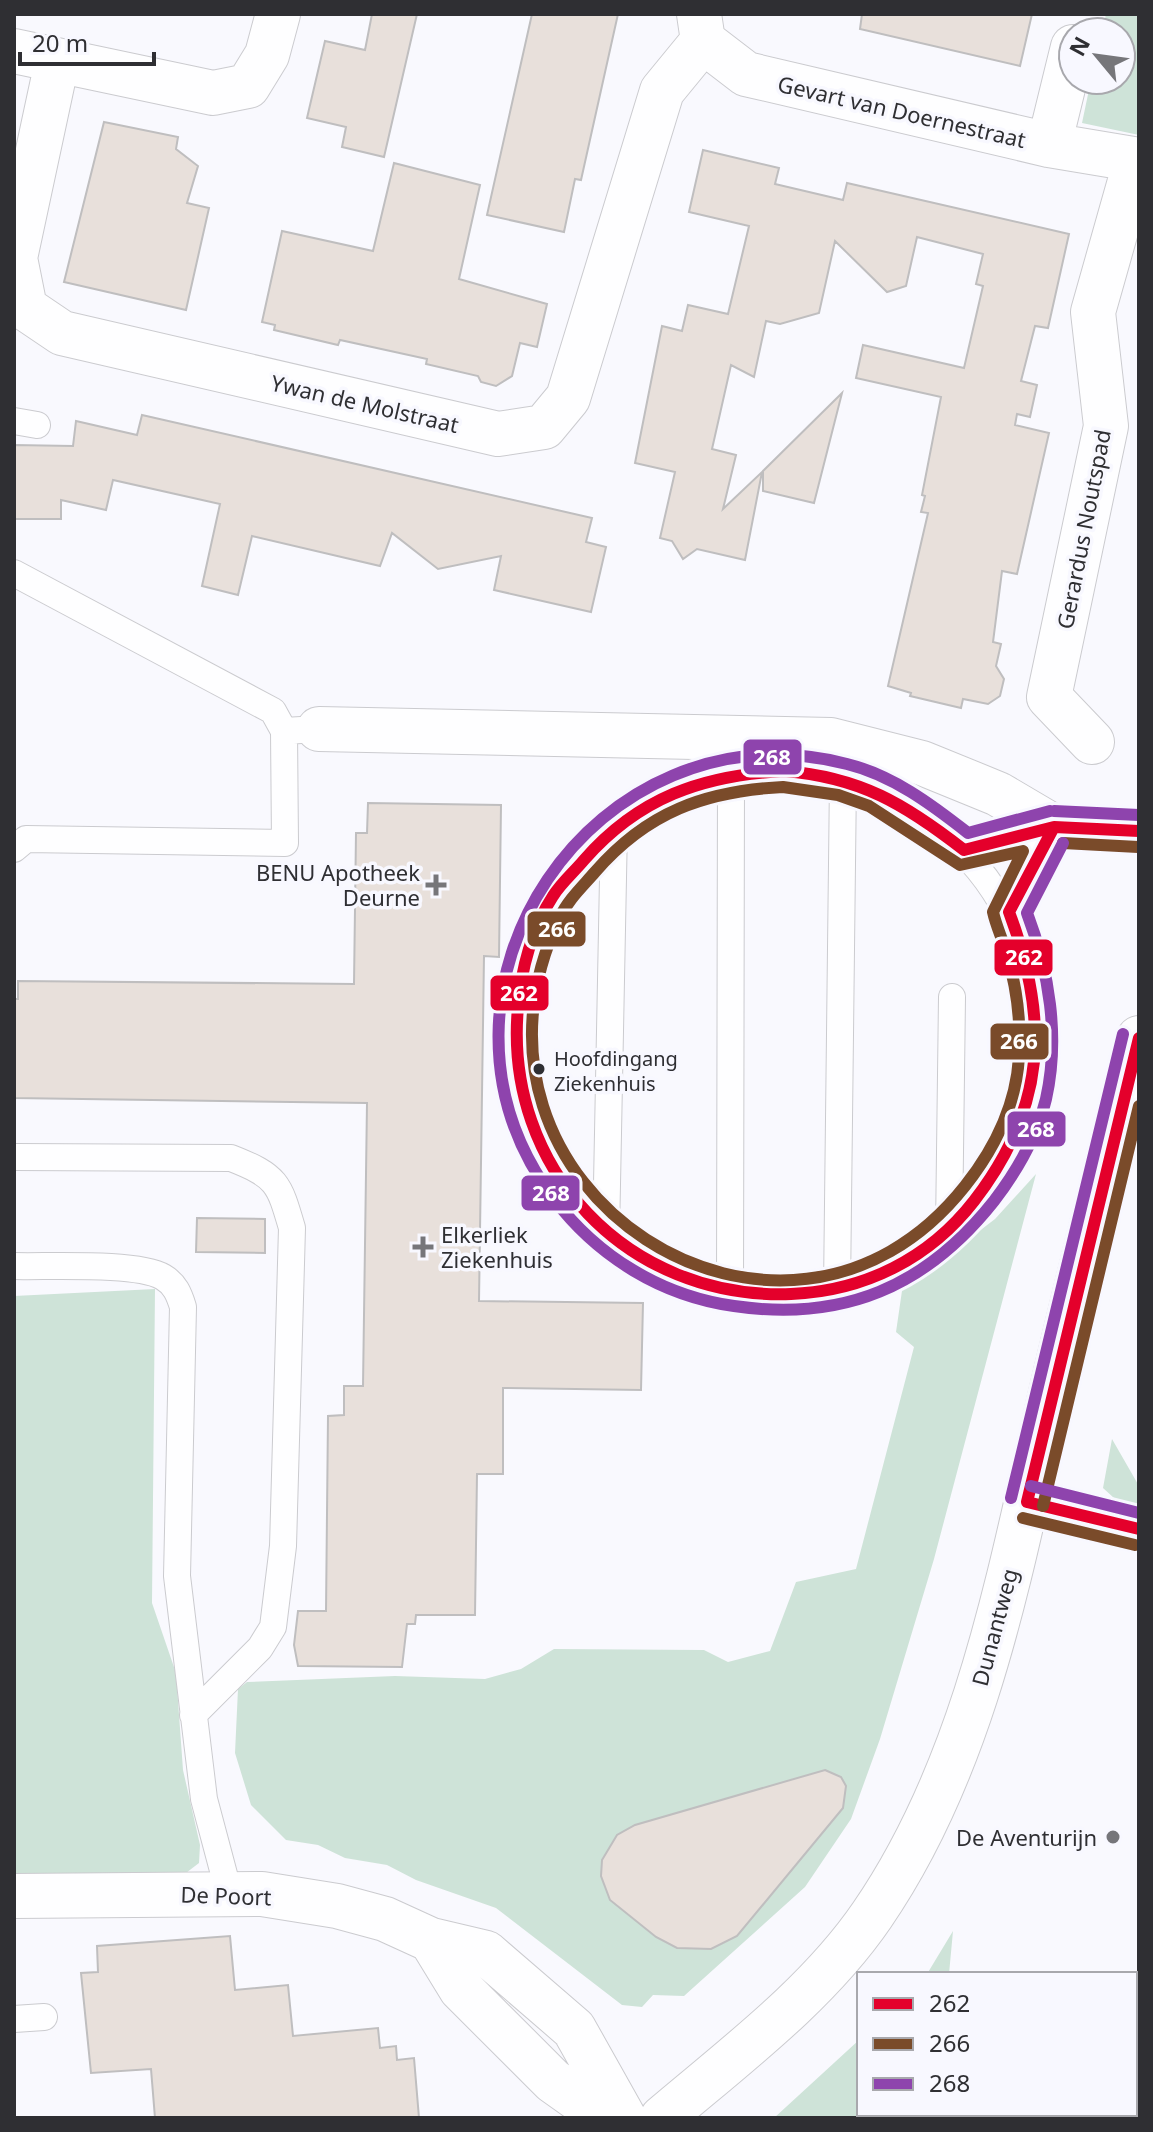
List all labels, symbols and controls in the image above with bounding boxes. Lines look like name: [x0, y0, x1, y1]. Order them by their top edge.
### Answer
scale bar: [20, 16, 154, 66]
north arrow: [1057, 16, 1137, 96]
text: 20 m: [32, 26, 88, 59]
text: N: [1061, 31, 1096, 61]
street label: Gevart van Doernestraat: [775, 68, 1029, 154]
street label: Ywan de Molstraat: [268, 367, 462, 439]
street label: Gerardus Noutspad: [1049, 427, 1117, 631]
line badge: 268: [742, 738, 803, 776]
text: 268: [753, 741, 791, 771]
place label: BENU Apotheek Deurne: [256, 857, 420, 912]
marker: BENU Apotheek Deurne: [427, 876, 445, 894]
line badge: 266: [526, 910, 587, 948]
text: 266: [538, 913, 576, 943]
line badge: 262: [993, 938, 1054, 977]
text: 262: [1005, 941, 1043, 971]
line badge: 262: [489, 974, 550, 1012]
text: 262: [500, 977, 538, 1007]
line badge: 266: [989, 1022, 1050, 1061]
text: 266: [1000, 1025, 1038, 1055]
place label: Hoofdingang Ziekenhuis: [554, 1045, 678, 1097]
marker: Hoofdingang Ziekenhuis: [531, 1061, 547, 1077]
line badge: 268: [1006, 1110, 1067, 1148]
text: 268: [1017, 1113, 1055, 1143]
line badge: 268: [520, 1174, 581, 1212]
text: 268: [532, 1177, 570, 1207]
place label: Elkerliek Ziekenhuis: [441, 1219, 553, 1274]
marker: Elkerliek Ziekenhuis: [412, 1236, 434, 1258]
street label: Dunantweg: [964, 1565, 1024, 1689]
place label: De Aventurijn: [956, 1822, 1097, 1852]
marker: De Aventurijn: [1104, 1828, 1122, 1846]
street label: De Poort: [180, 1878, 272, 1912]
legend: [857, 1972, 1137, 2116]
text: 262: [929, 1986, 970, 2019]
text: 266: [929, 2026, 970, 2059]
text: 268: [929, 2066, 970, 2099]

